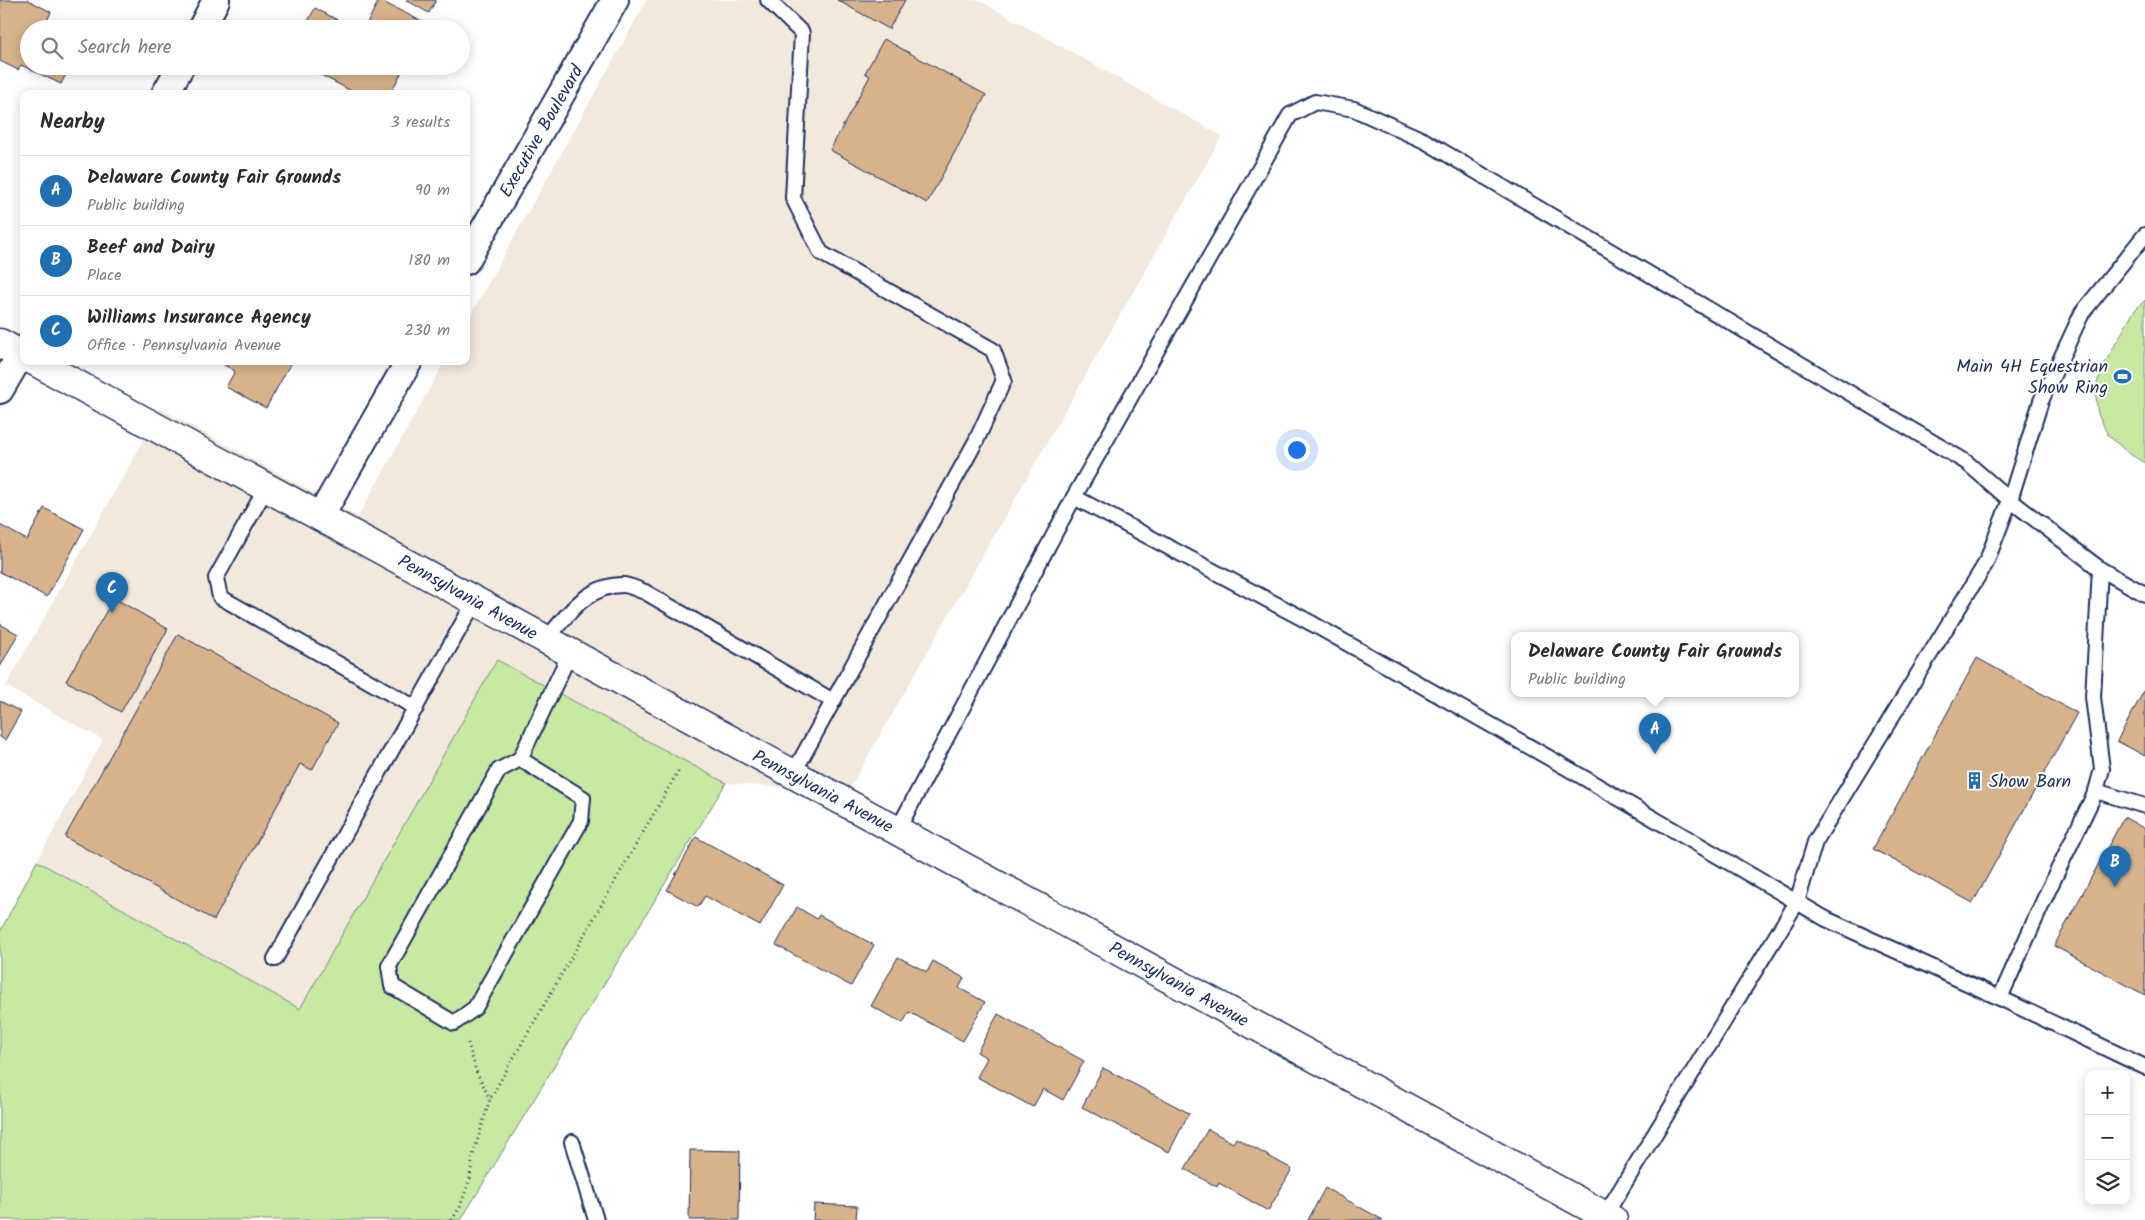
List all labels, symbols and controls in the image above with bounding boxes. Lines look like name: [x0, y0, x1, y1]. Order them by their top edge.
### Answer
search box: [20, 20, 470, 75]
text: Search here: [78, 33, 172, 63]
icon: search: [38, 34, 66, 62]
street label: Executive Boulevard: [493, 59, 593, 203]
text: Nearby: [40, 106, 105, 139]
text: 3 results: [391, 110, 450, 135]
text: Delaware County Fair Grounds: [87, 163, 341, 193]
text: A: [51, 178, 61, 203]
text: 90 m: [415, 178, 450, 203]
text: Public building: [87, 193, 185, 218]
text: Beef and Dairy: [87, 233, 215, 263]
text: B: [51, 248, 61, 273]
text: 180 m: [408, 248, 450, 273]
text: Place: [87, 263, 121, 288]
text: Williams Insurance Agency: [87, 303, 311, 333]
text: C: [51, 318, 61, 343]
text: 230 m: [404, 318, 450, 343]
text: Office · Pennsylvania Avenue: [87, 333, 281, 358]
place label: Main 4H Equestrian Show Ring: [1956, 353, 2108, 403]
sports icon: Main 4H Equestrian Show Ring: [2112, 366, 2132, 386]
your location: [1284, 437, 1310, 463]
street label: Pennsylvania Avenue: [392, 548, 543, 649]
pin: C: [96, 572, 128, 613]
popup: [1511, 632, 1799, 697]
text: Delaware County Fair Grounds: [1528, 637, 1782, 667]
text: Public building: [1528, 667, 1626, 692]
pin: A: [1639, 713, 1671, 754]
street label: Pennsylvania Avenue: [747, 743, 898, 842]
place label: Show Barn: [1989, 768, 2071, 797]
building icon: Show Barn: [1965, 771, 1985, 791]
pin: B: [2099, 846, 2131, 887]
street label: Pennsylvania Avenue: [1103, 935, 1254, 1036]
map controls: [2085, 1070, 2130, 1205]
button: +: [2085, 1070, 2130, 1115]
button: −: [2085, 1115, 2130, 1160]
button: layers: [2085, 1160, 2130, 1205]

